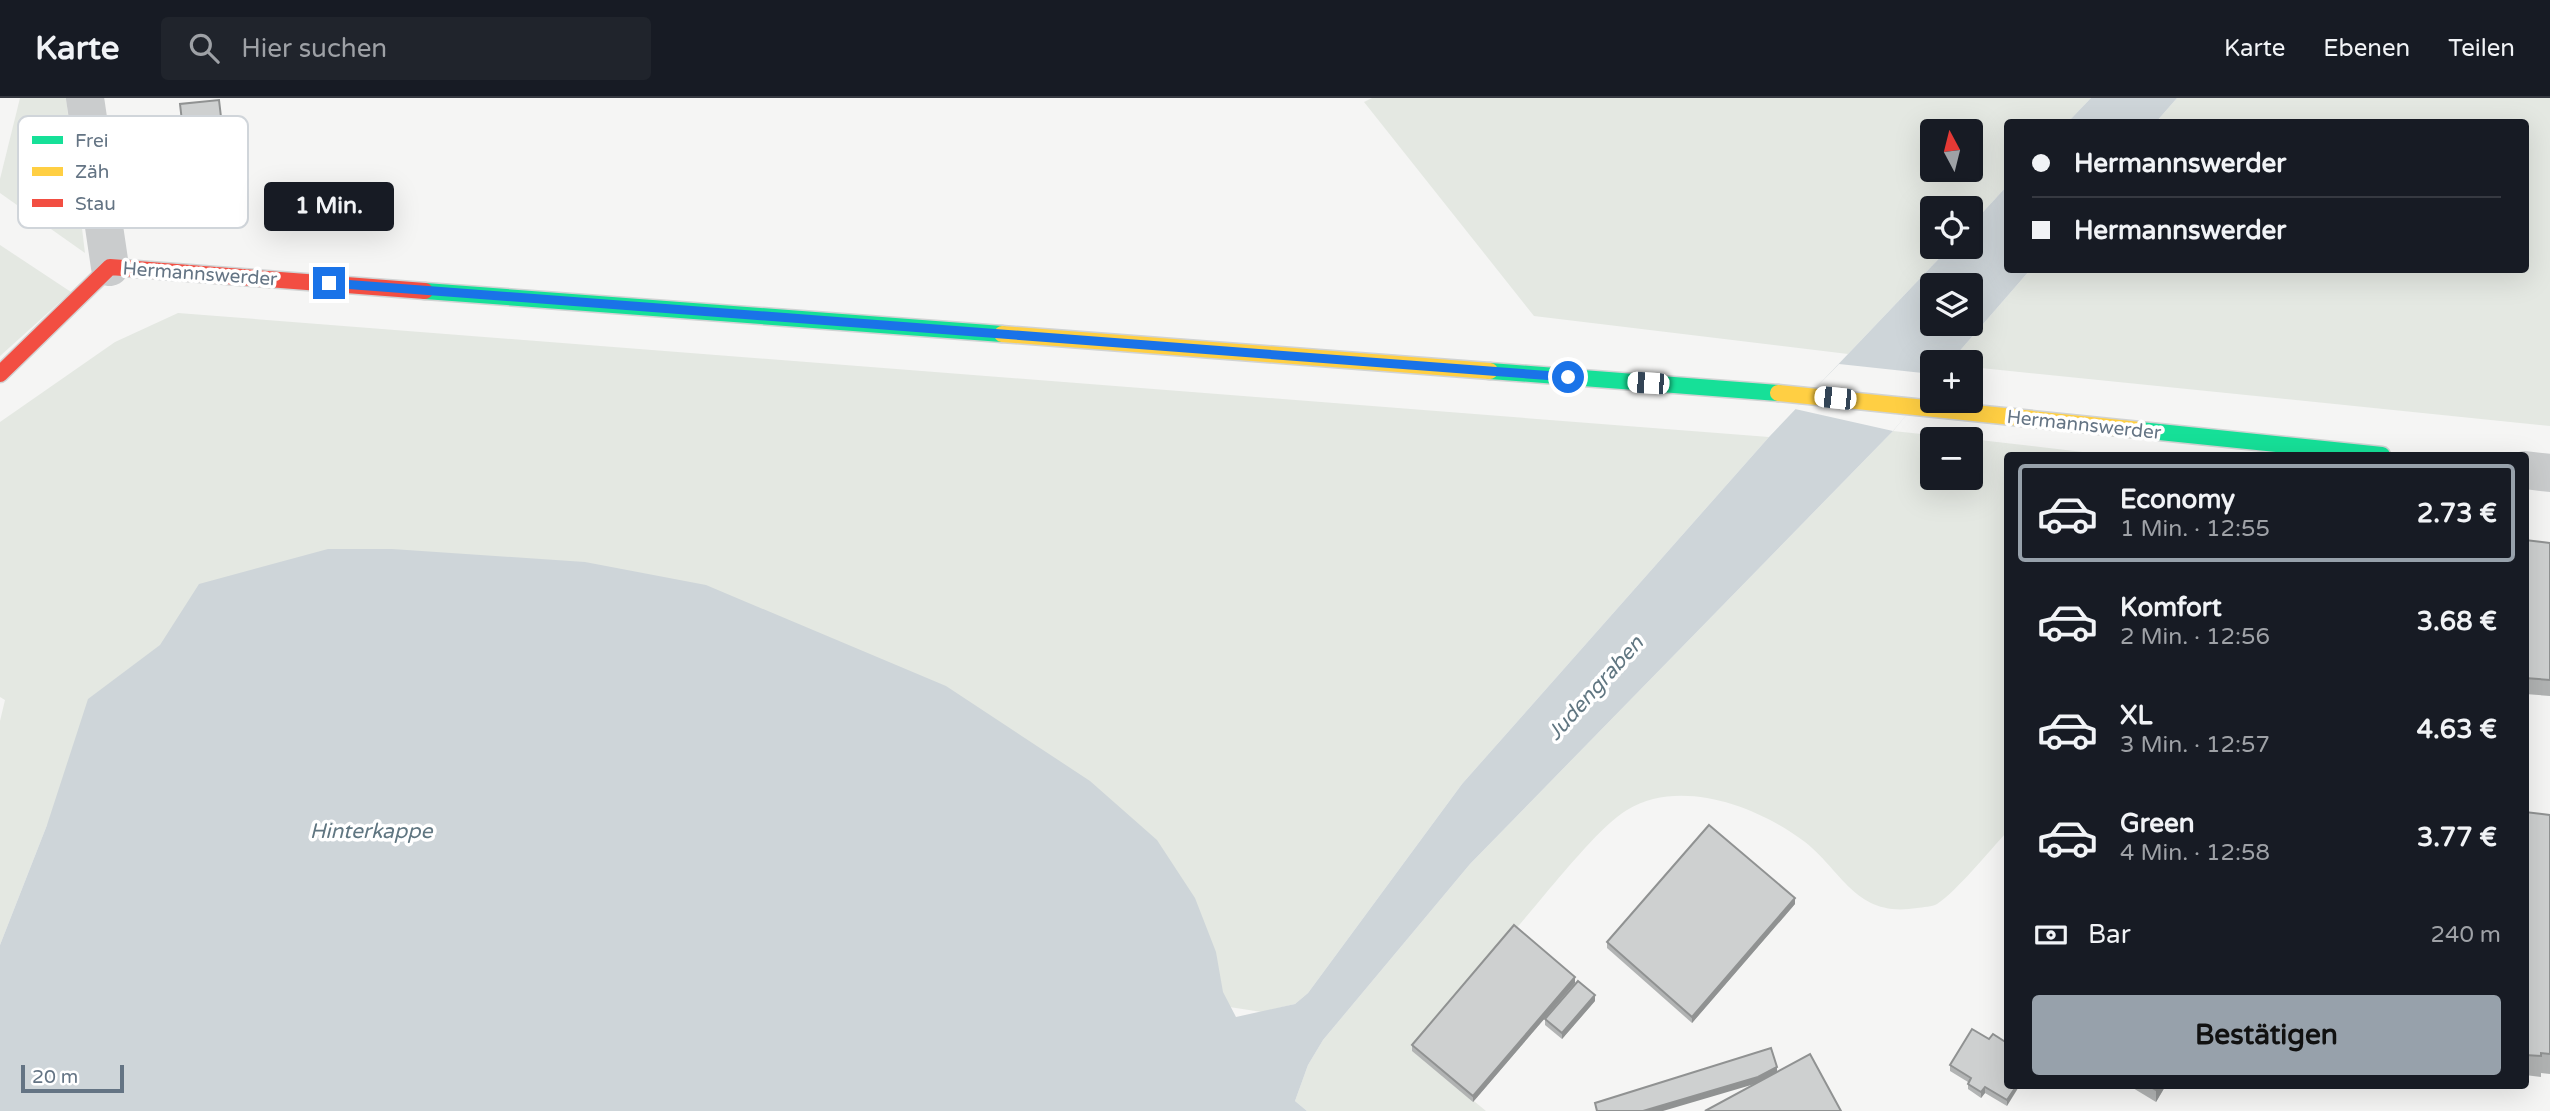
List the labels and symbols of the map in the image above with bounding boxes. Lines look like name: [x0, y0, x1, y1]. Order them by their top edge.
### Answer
legend: [18, 116, 248, 228]
north arrow: [1920, 119, 1983, 182]
text: Frei: [75, 130, 109, 152]
text: Zäh: [75, 161, 109, 183]
callout: 1 Min.: [264, 181, 394, 230]
text: Stau: [75, 193, 116, 215]
street label: Hermannswerder: [122, 258, 279, 290]
route end: [313, 267, 345, 299]
route start: [1552, 361, 1584, 393]
car: [1627, 371, 1670, 395]
car: [1814, 385, 1857, 411]
street label: Hermannswerder: [2006, 406, 2163, 444]
water label: Judengraben: [1542, 630, 1649, 746]
water label: Hinterkappe: [310, 819, 433, 844]
scale bar: [21, 1062, 124, 1094]

